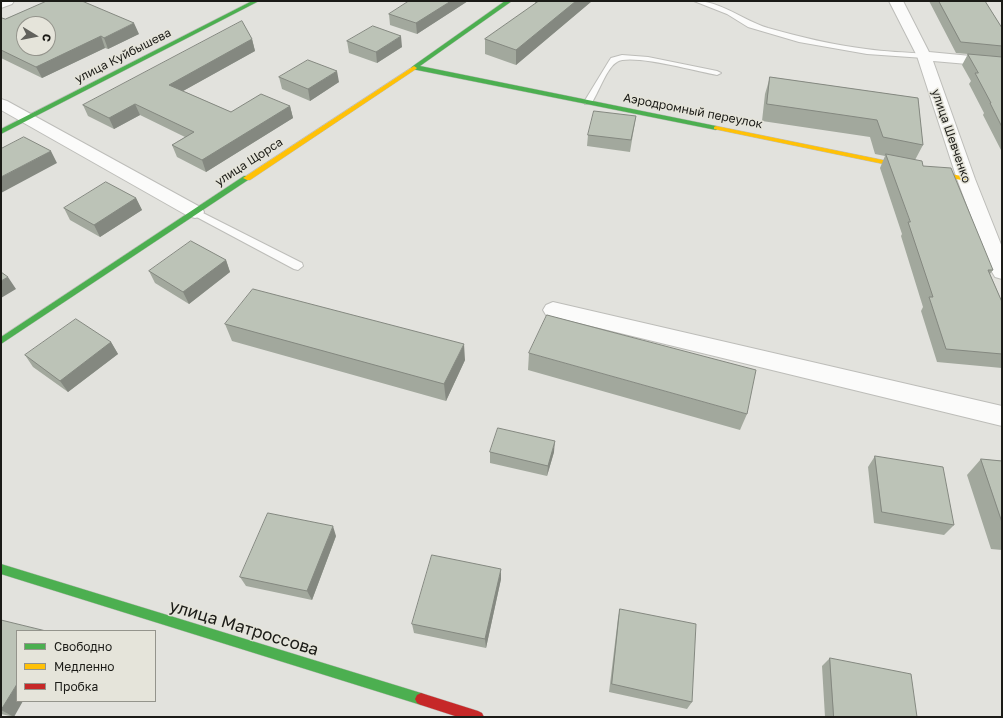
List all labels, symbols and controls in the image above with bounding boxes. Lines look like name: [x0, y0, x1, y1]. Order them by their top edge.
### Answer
north arrow: [16, 16, 56, 56]
street label: улица Куйбышева: [72, 25, 174, 87]
text: С: [40, 33, 54, 43]
street label: улица Шевченко: [928, 87, 974, 185]
street label: Аэродромный переулок: [622, 90, 764, 132]
street label: улица Щорса: [212, 135, 286, 189]
street label: улица Матроссова: [167, 596, 321, 660]
legend: [16, 630, 156, 702]
text: Свободно: [54, 639, 112, 654]
text: Медленно: [54, 659, 114, 674]
text: Пробка: [54, 679, 98, 694]

